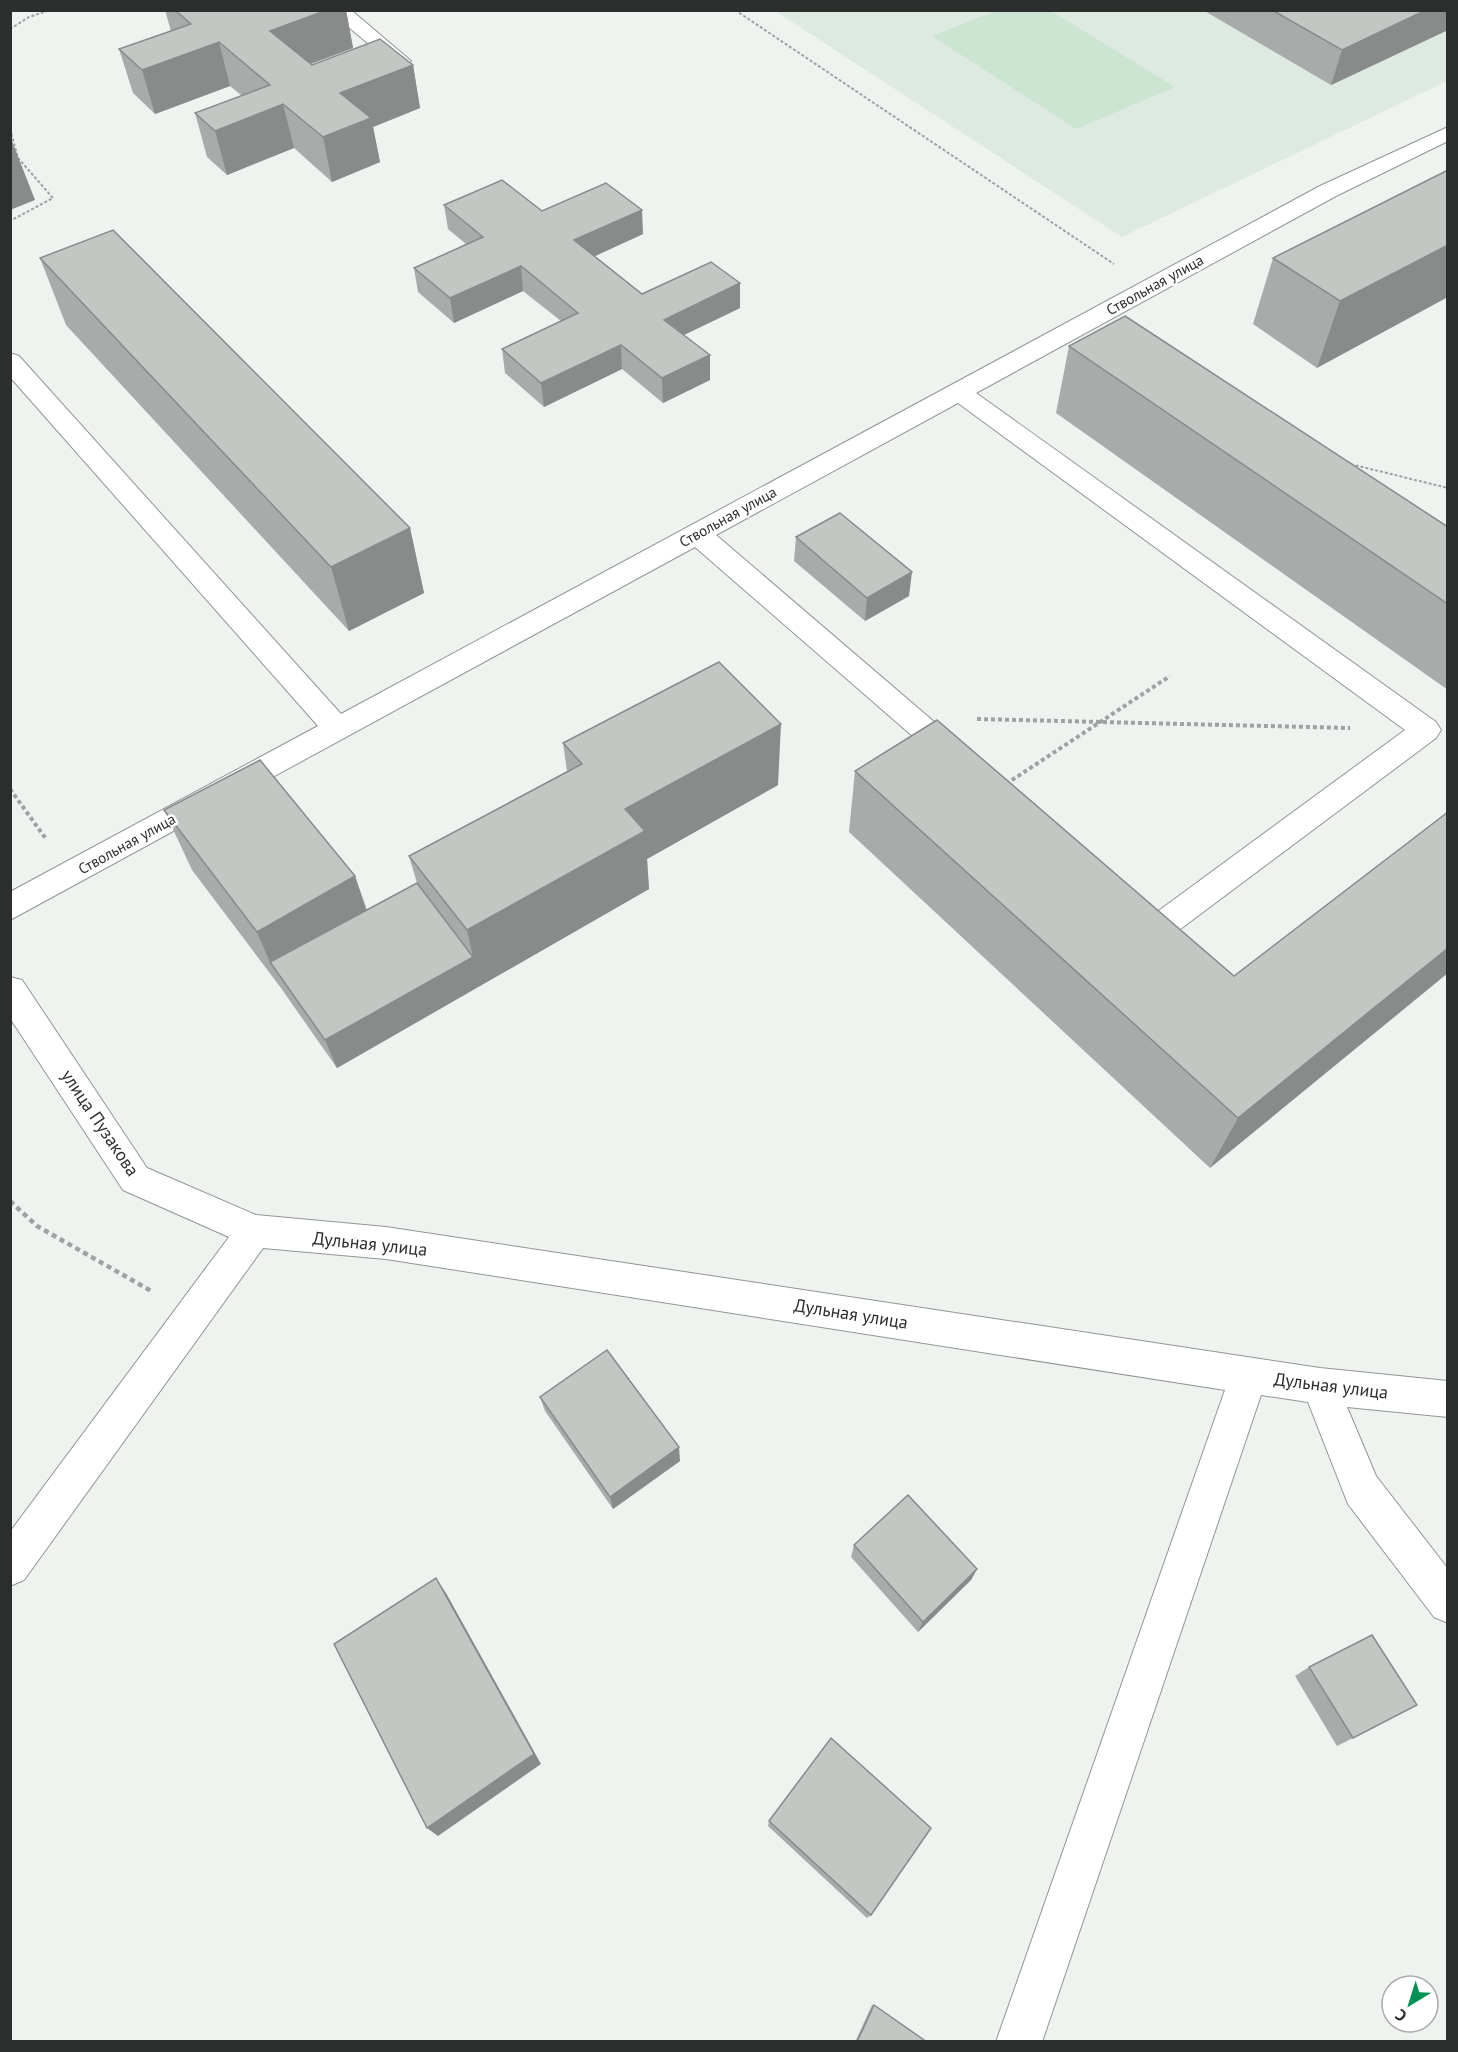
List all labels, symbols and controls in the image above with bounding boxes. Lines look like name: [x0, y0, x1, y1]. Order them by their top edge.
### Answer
street label: Ствольная улица: [1103, 250, 1207, 319]
street label: Ствольная улица: [676, 482, 780, 551]
street label: Ствольная улица: [75, 809, 179, 878]
street label: улица Пузакова: [56, 1065, 145, 1180]
street label: Дульная улица: [312, 1226, 428, 1261]
street label: Дульная улица: [793, 1293, 910, 1334]
street label: Дульная улица: [1273, 1367, 1390, 1404]
north arrow: [1380, 1974, 1440, 2034]
text: С: [1391, 2005, 1410, 2026]

